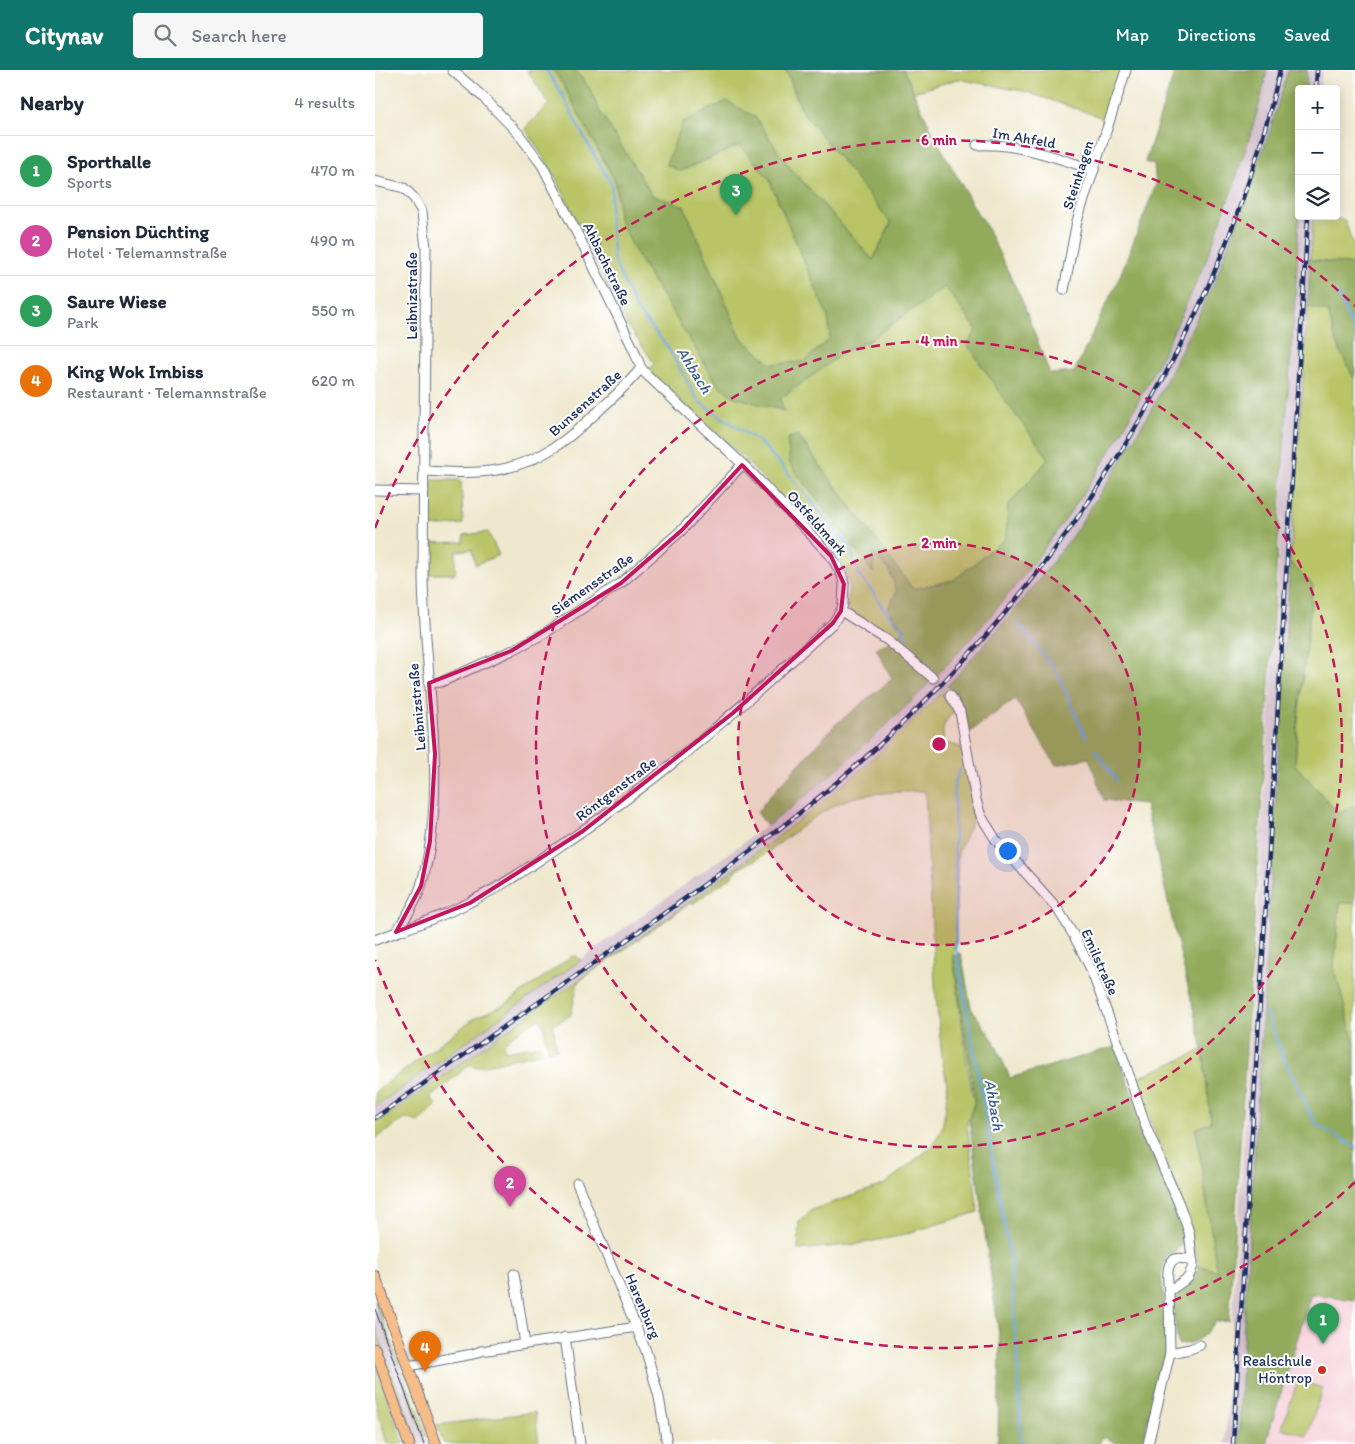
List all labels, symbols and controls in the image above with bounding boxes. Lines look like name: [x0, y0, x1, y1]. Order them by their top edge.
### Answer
search box: [133, 13, 483, 58]
text: Citynav: [25, 21, 103, 50]
icon: search: [151, 21, 179, 49]
text: Search here: [191, 24, 287, 47]
text: Map: [1116, 24, 1149, 46]
text: Directions: [1177, 24, 1256, 46]
text: Saved: [1284, 24, 1330, 46]
map controls: [1295, 85, 1340, 220]
button: +: [1295, 85, 1340, 130]
text: Nearby: [20, 90, 84, 115]
text: 4 results: [294, 93, 355, 112]
street label: Im Ahfeld: [991, 124, 1057, 152]
button: −: [1295, 130, 1340, 175]
text: 6 min: [921, 131, 958, 149]
street label: Steinhagen: [1058, 138, 1098, 212]
text: Sporthalle: [67, 150, 151, 173]
text: 1: [32, 161, 40, 180]
text: 470 m: [311, 161, 355, 180]
text: Sports: [67, 173, 112, 192]
pin: 3: [720, 174, 752, 215]
button: layers: [1295, 175, 1340, 220]
street label: Ahbachstraße: [579, 219, 635, 309]
text: Pension Düchting: [67, 220, 209, 243]
text: 2: [32, 231, 40, 250]
text: 490 m: [310, 231, 355, 250]
text: Hotel · Telemannstraße: [67, 243, 227, 262]
street label: Leibnizstraße: [403, 252, 421, 340]
text: Saure Wiese: [67, 290, 167, 313]
text: 3: [32, 301, 40, 320]
text: 550 m: [311, 301, 355, 320]
text: Park: [67, 313, 98, 332]
text: 4 min: [921, 332, 958, 350]
water label: Ahbach: [673, 343, 717, 398]
text: King Wok Imbiss: [67, 360, 203, 383]
street label: Bunsenstraße: [545, 366, 625, 440]
text: 4: [31, 371, 41, 390]
text: 620 m: [311, 371, 355, 390]
text: Restaurant · Telemannstraße: [67, 383, 267, 402]
street label: Ostfeldmark: [783, 487, 851, 560]
text: 2 min: [921, 534, 958, 552]
street label: Siemensstraße: [547, 549, 637, 619]
street label: Leibnizstraße: [404, 663, 430, 751]
centre of rings: [930, 735, 948, 753]
street label: Röntgenstraße: [572, 753, 660, 825]
your location: [995, 838, 1021, 864]
street label: Emilstraße: [1077, 926, 1123, 998]
water label: Ahbach: [981, 1078, 1008, 1133]
pin: 2: [494, 1166, 526, 1207]
street label: Harenburg: [621, 1271, 665, 1342]
pin: 1: [1307, 1303, 1339, 1344]
pin: 4: [409, 1331, 441, 1372]
place label: Realschule Höntrop: [1243, 1352, 1312, 1387]
marker: Realschule Höntrop: [1316, 1364, 1328, 1376]

